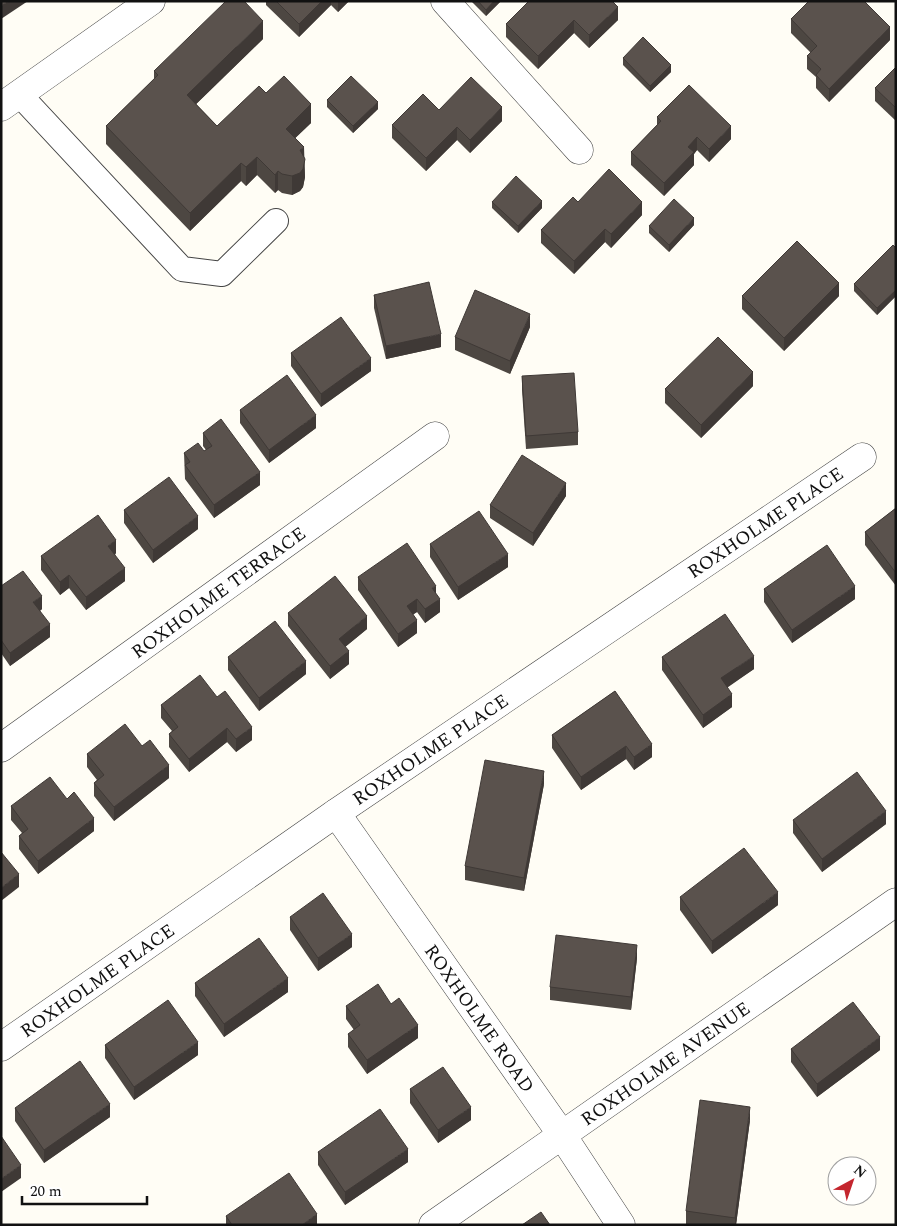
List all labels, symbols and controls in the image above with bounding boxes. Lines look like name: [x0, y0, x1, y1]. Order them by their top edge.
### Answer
street label: ROXHOLME PLACE: [682, 460, 850, 586]
street label: ROXHOLME TERRACE: [126, 520, 312, 667]
street label: ROXHOLME PLACE: [347, 687, 515, 813]
street label: ROXHOLME PLACE: [15, 917, 181, 1046]
street label: ROXHOLME ROAD: [416, 939, 541, 1099]
street label: ROXHOLME AVENUE: [575, 995, 757, 1134]
north arrow: [827, 1156, 877, 1206]
text: N: [849, 1160, 871, 1183]
scale bar: [22, 1174, 148, 1206]
text: 20 m: [30, 1180, 62, 1203]

